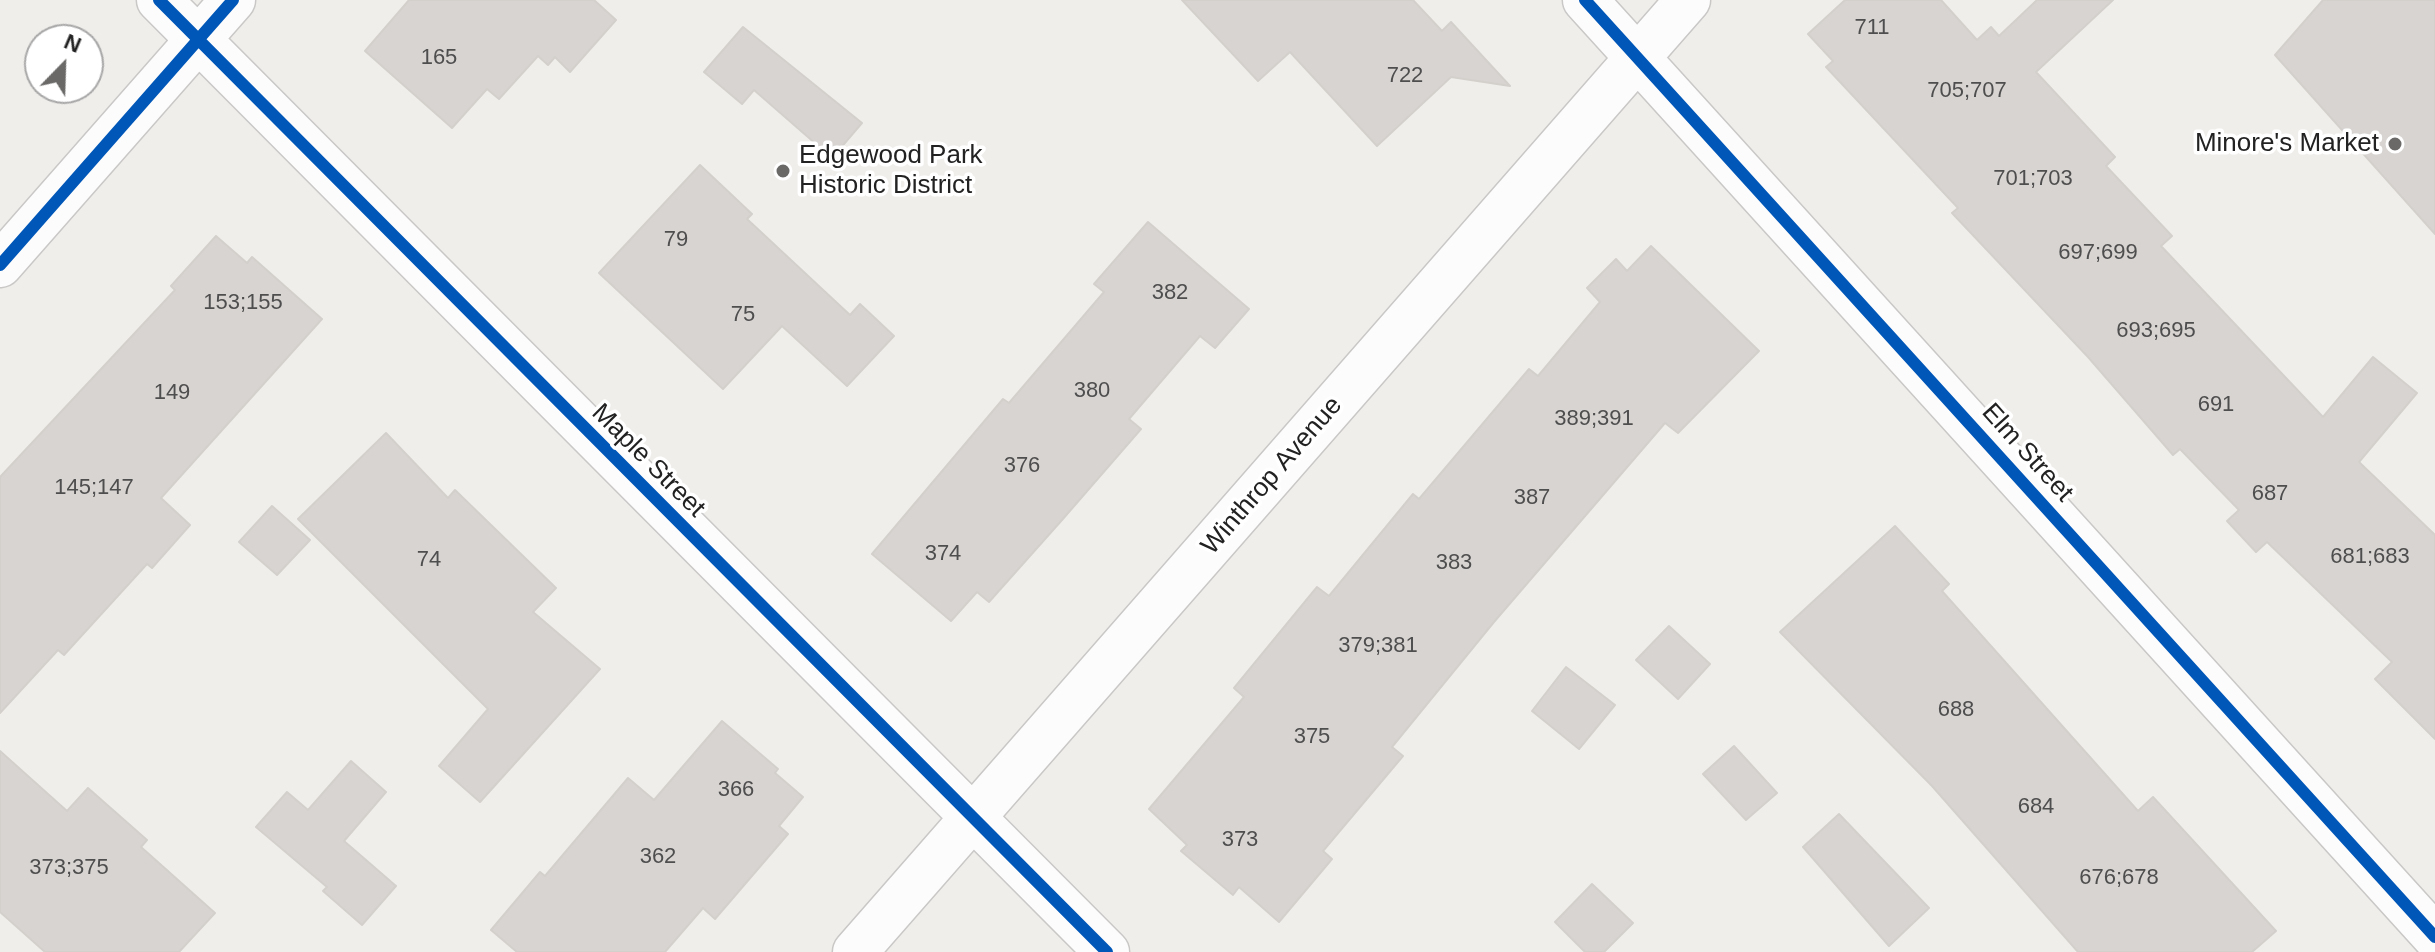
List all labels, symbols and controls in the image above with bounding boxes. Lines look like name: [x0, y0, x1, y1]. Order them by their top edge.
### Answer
house number: 711: [1854, 15, 1890, 41]
north arrow: [24, 24, 104, 104]
text: N: [61, 29, 85, 58]
house number: 165: [421, 45, 457, 71]
house number: 722: [1387, 63, 1423, 89]
house number: 705;707: [1927, 78, 2007, 104]
place label: Minore's Market: [2195, 128, 2379, 160]
marker: Minore's Market: [2386, 135, 2404, 153]
place label: Edgewood Park Historic District: [799, 140, 983, 202]
marker: Edgewood Park Historic District: [774, 162, 792, 180]
house number: 701;703: [1993, 166, 2073, 192]
house number: 79: [664, 227, 688, 253]
house number: 697;699: [2058, 240, 2138, 266]
house number: 382: [1152, 280, 1188, 306]
house number: 153;155: [203, 290, 283, 316]
house number: 75: [731, 302, 755, 328]
house number: 693;695: [2116, 318, 2196, 344]
house number: 380: [1074, 378, 1110, 404]
house number: 149: [154, 380, 190, 406]
street label: Winthrop Avenue: [1195, 391, 1349, 561]
house number: 691: [2198, 392, 2234, 418]
street label: Elm Street: [1975, 397, 2079, 509]
street label: Maple Street: [585, 398, 711, 524]
house number: 389;391: [1554, 406, 1634, 432]
house number: 376: [1004, 453, 1040, 479]
house number: 145;147: [54, 475, 134, 501]
house number: 687: [2252, 481, 2288, 507]
house number: 387: [1514, 485, 1550, 511]
house number: 374: [925, 541, 961, 567]
house number: 681;683: [2330, 544, 2410, 570]
house number: 74: [417, 547, 441, 573]
house number: 383: [1436, 550, 1472, 576]
house number: 379;381: [1338, 633, 1418, 659]
house number: 688: [1938, 697, 1974, 723]
house number: 375: [1294, 724, 1330, 750]
house number: 366: [718, 777, 754, 803]
house number: 684: [2018, 794, 2054, 820]
house number: 373: [1222, 827, 1258, 853]
house number: 362: [640, 844, 676, 870]
house number: 373;375: [29, 855, 109, 881]
house number: 676;678: [2079, 865, 2159, 891]

